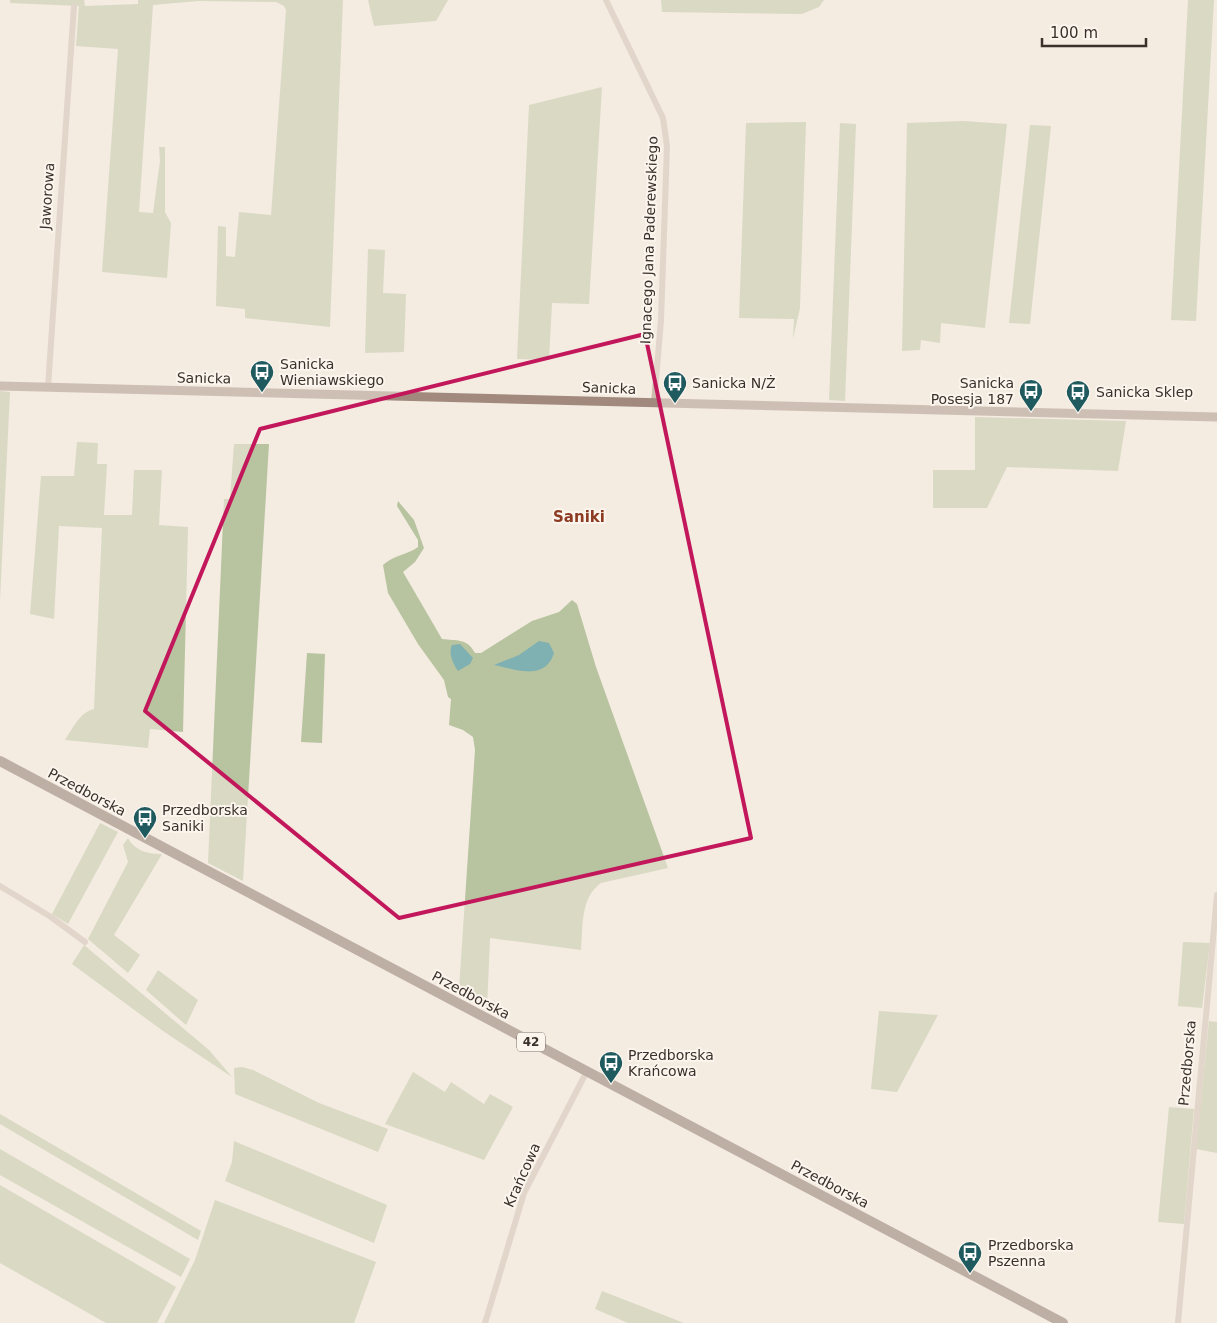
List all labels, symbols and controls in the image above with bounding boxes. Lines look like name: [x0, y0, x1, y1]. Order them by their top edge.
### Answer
scale bar: [1042, 15, 1146, 47]
text: 100 m: [1050, 24, 1098, 42]
street label: Ignacego Jana Paderewskiego: [637, 136, 661, 344]
street label: Jaworowa: [37, 162, 57, 231]
place label: Sanicka Wieniawskiego: [280, 356, 384, 388]
bus stop icon: Sanicka Wieniawskiego: [249, 359, 275, 393]
street label: Sanicka: [177, 370, 231, 386]
bus stop icon: Sanicka N/Ż: [662, 370, 688, 404]
place label: Sanicka N/Ż: [692, 374, 776, 391]
place label: Sanicka Posesja 187: [931, 375, 1014, 407]
bus stop icon: Sanicka Posesja 187: [1018, 378, 1044, 412]
street label: Sanicka: [582, 379, 636, 397]
bus stop icon: Sanicka Sklep: [1065, 379, 1091, 413]
place label: Sanicka Sklep: [1096, 384, 1193, 400]
district label: Saniki: [553, 508, 605, 526]
street label: Przedborska: [45, 765, 129, 819]
place label: Przedborska Saniki: [162, 802, 248, 834]
bus stop icon: Przedborska Saniki: [132, 805, 158, 839]
street label: Przedborska: [429, 968, 513, 1022]
street label: Przedborska: [1175, 1020, 1199, 1106]
road number: 42: [517, 1032, 545, 1052]
place label: Przedborska Krańcowa: [628, 1047, 714, 1079]
bus stop icon: Przedborska Krańcowa: [598, 1050, 624, 1084]
street label: Krańcowa: [501, 1140, 543, 1210]
street label: Przedborska: [788, 1157, 872, 1211]
place label: Przedborska Pszenna: [988, 1237, 1074, 1269]
bus stop icon: Przedborska Pszenna: [957, 1240, 983, 1274]

